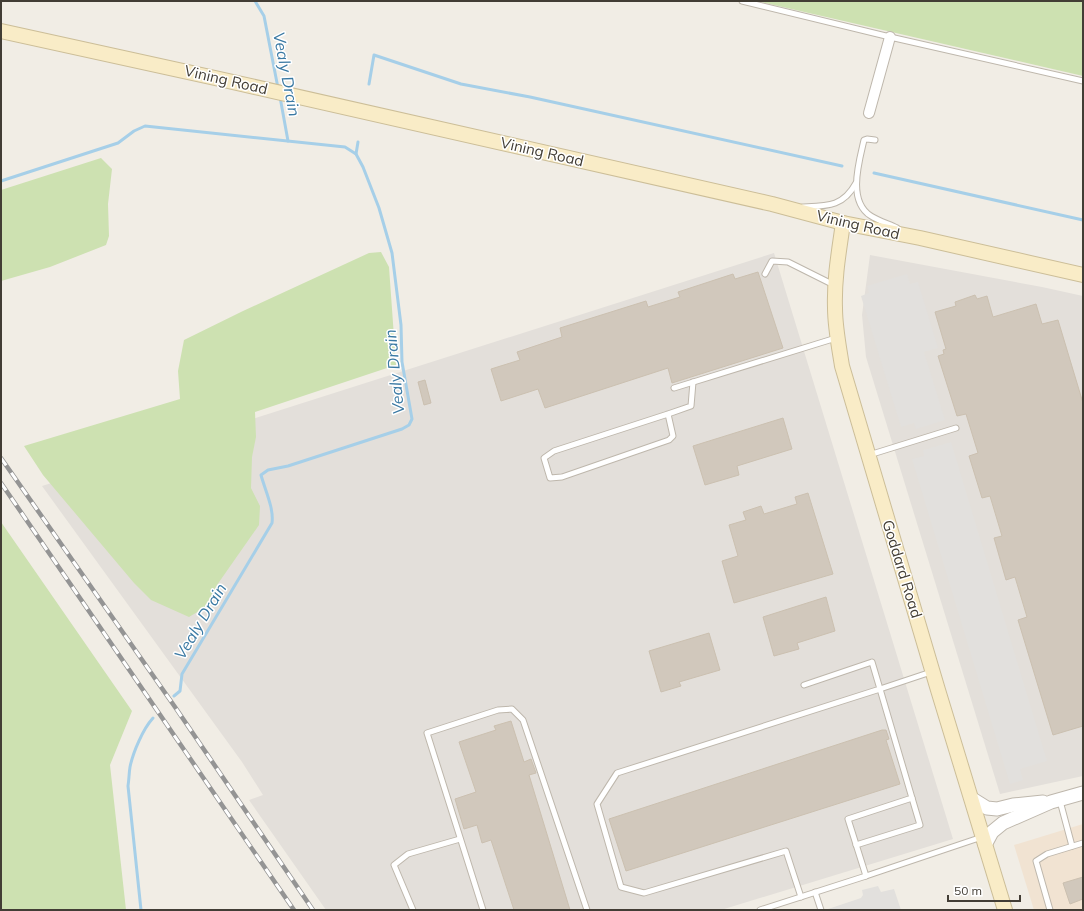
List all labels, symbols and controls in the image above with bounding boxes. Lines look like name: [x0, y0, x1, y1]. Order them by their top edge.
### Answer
water label: Vealy Drain: [269, 30, 305, 118]
street label: Vining Road: [183, 61, 270, 98]
street label: Vining Road: [499, 133, 586, 170]
street label: Vining Road: [815, 206, 902, 243]
water label: Vealy Drain: [380, 328, 408, 416]
street label: Goddard Road: [879, 518, 926, 620]
water label: Vealy Drain: [169, 579, 231, 663]
scale bar: [948, 877, 1020, 903]
text: 50 m: [954, 883, 982, 898]

